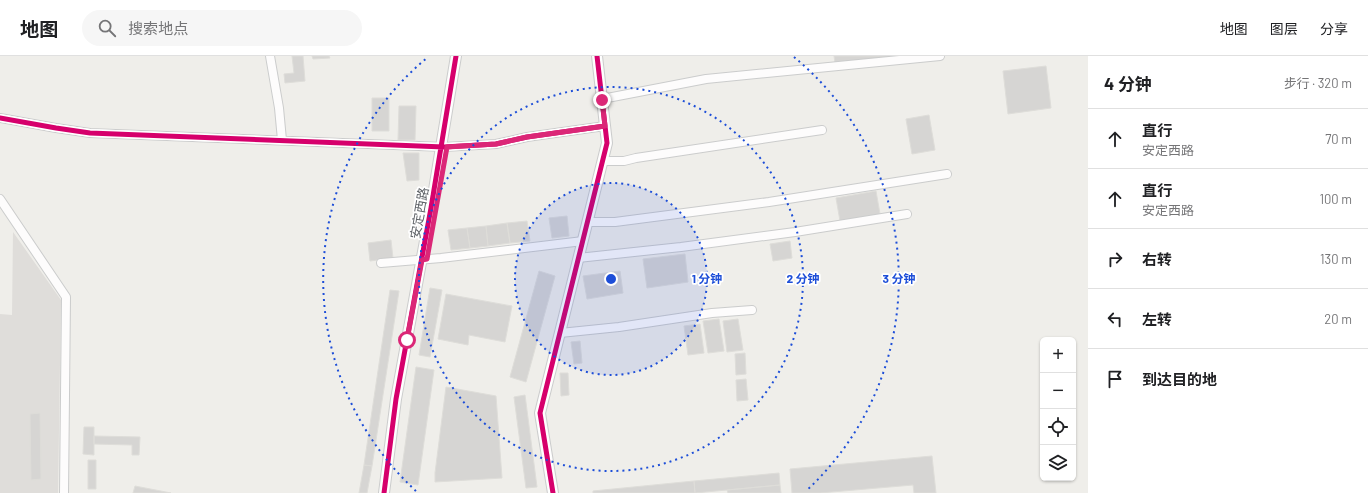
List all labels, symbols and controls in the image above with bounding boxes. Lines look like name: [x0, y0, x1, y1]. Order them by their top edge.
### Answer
search box: [82, 10, 362, 46]
text: 地图: [20, 17, 58, 40]
icon: search: [96, 17, 118, 39]
text: 搜索地点: [128, 19, 188, 37]
text: 地图: [1220, 20, 1248, 37]
text: 图层: [1270, 20, 1298, 37]
text: 分享: [1320, 20, 1348, 37]
text: 4 分钟: [1104, 73, 1152, 93]
text: 步行 · 320 m: [1284, 75, 1352, 91]
route end: [593, 91, 611, 109]
text: 直行: [1142, 121, 1172, 139]
icon: ahead: [1104, 128, 1126, 150]
text: 70 m: [1325, 131, 1352, 147]
text: 安定西路: [1142, 142, 1194, 158]
text: 直行: [1142, 181, 1172, 199]
street label: 安定西路: [407, 186, 431, 240]
icon: ahead: [1104, 188, 1126, 210]
text: 100 m: [1319, 191, 1352, 207]
text: 安定西路: [1142, 202, 1194, 218]
icon: right: [1104, 248, 1126, 270]
text: 右转: [1142, 250, 1172, 268]
text: 130 m: [1320, 251, 1352, 267]
text: 1 分钟: [692, 271, 722, 285]
text: 2 分钟: [786, 271, 820, 285]
text: 3 分钟: [883, 271, 915, 285]
centre of rings: [604, 272, 618, 286]
icon: left: [1104, 308, 1126, 330]
text: 左转: [1142, 310, 1172, 328]
text: 20 m: [1324, 311, 1352, 327]
route start: [398, 331, 416, 349]
map controls: [1040, 337, 1076, 481]
button: +: [1040, 337, 1076, 373]
icon: arrive: [1104, 368, 1126, 390]
text: 到达目的地: [1142, 370, 1217, 388]
button: −: [1040, 373, 1076, 409]
button: locate: [1040, 409, 1076, 445]
button: layers: [1040, 445, 1076, 481]

